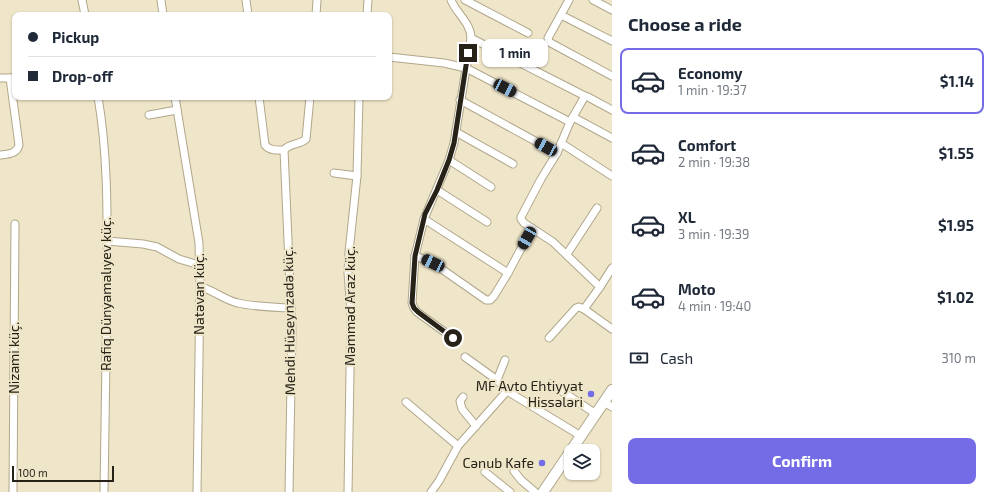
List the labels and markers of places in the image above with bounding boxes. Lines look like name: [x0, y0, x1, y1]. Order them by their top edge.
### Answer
place label: MF Avto Ehtiyyat Hissələri: [476, 377, 583, 410]
marker: MF Avto Ehtiyyat Hissələri: [586, 389, 596, 399]
place label: Cənub Kafe: [463, 454, 534, 471]
marker: Cənub Kafe: [537, 458, 547, 468]

